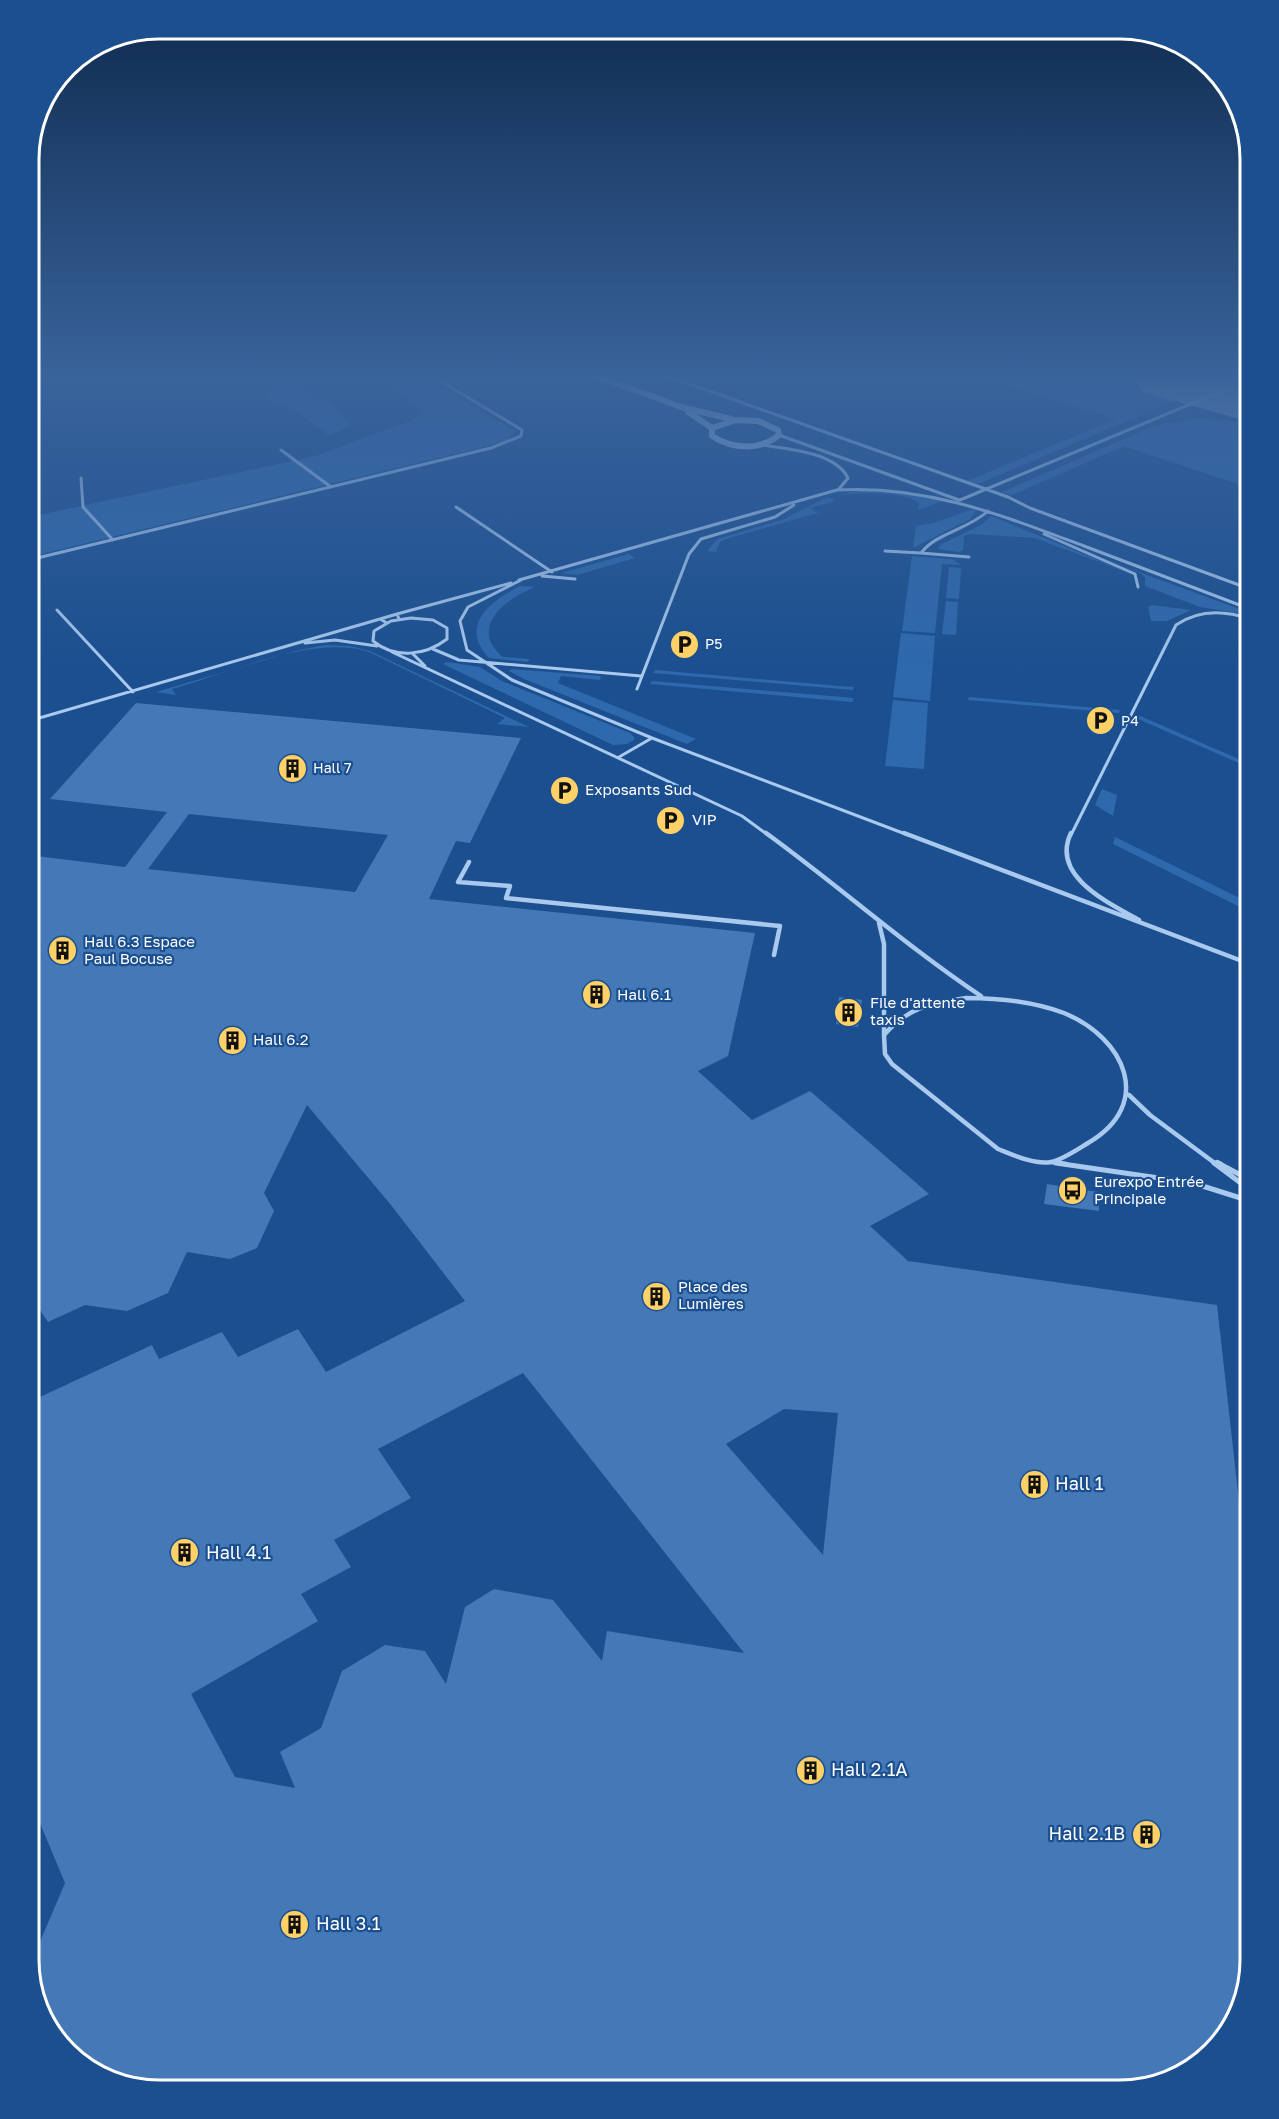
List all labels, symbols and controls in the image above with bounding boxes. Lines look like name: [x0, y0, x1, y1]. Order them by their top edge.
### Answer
parking icon: P5: [668, 628, 700, 660]
place label: P5: [705, 635, 722, 652]
parking icon: P4: [1084, 705, 1116, 737]
place label: P4: [1121, 712, 1139, 729]
building icon: Hall 7: [276, 752, 308, 784]
place label: Hall 7: [313, 759, 351, 776]
parking icon: Exposants Sud: [548, 774, 580, 806]
place label: Exposants Sud: [585, 780, 692, 798]
parking icon: VIP: [655, 804, 687, 836]
place label: VIP: [692, 810, 717, 828]
place label: Hall 6.3 Espace Paul Bocuse: [84, 932, 195, 967]
building icon: Hall 6.3 Espace Paul Bocuse: [47, 935, 79, 967]
building icon: Hall 6.1: [580, 979, 612, 1011]
place label: Hall 6.1: [617, 985, 671, 1003]
place label: File d'attente taxis: [870, 993, 966, 1028]
building icon: File d'attente taxis: [833, 996, 865, 1028]
building icon: Hall 6.2: [216, 1024, 248, 1056]
place label: Hall 6.2: [253, 1030, 309, 1048]
place label: Eurexpo Entrée Principale: [1094, 1172, 1204, 1207]
bus stop icon: Eurexpo Entrée Principale: [1057, 1175, 1089, 1207]
place label: Place des Lumières: [678, 1277, 748, 1312]
building icon: Place des Lumières: [641, 1280, 673, 1312]
building icon: Hall 1: [1018, 1468, 1050, 1500]
place label: Hall 1: [1055, 1472, 1104, 1494]
building icon: Hall 4.1: [169, 1537, 201, 1569]
place label: Hall 4.1: [206, 1541, 271, 1563]
building icon: Hall 2.1A: [794, 1754, 826, 1786]
place label: Hall 2.1A: [831, 1758, 908, 1780]
building icon: Hall 2.1B: [1130, 1818, 1162, 1850]
place label: Hall 2.1B: [1049, 1822, 1125, 1844]
building icon: Hall 3.1: [279, 1908, 311, 1940]
place label: Hall 3.1: [316, 1912, 381, 1934]

